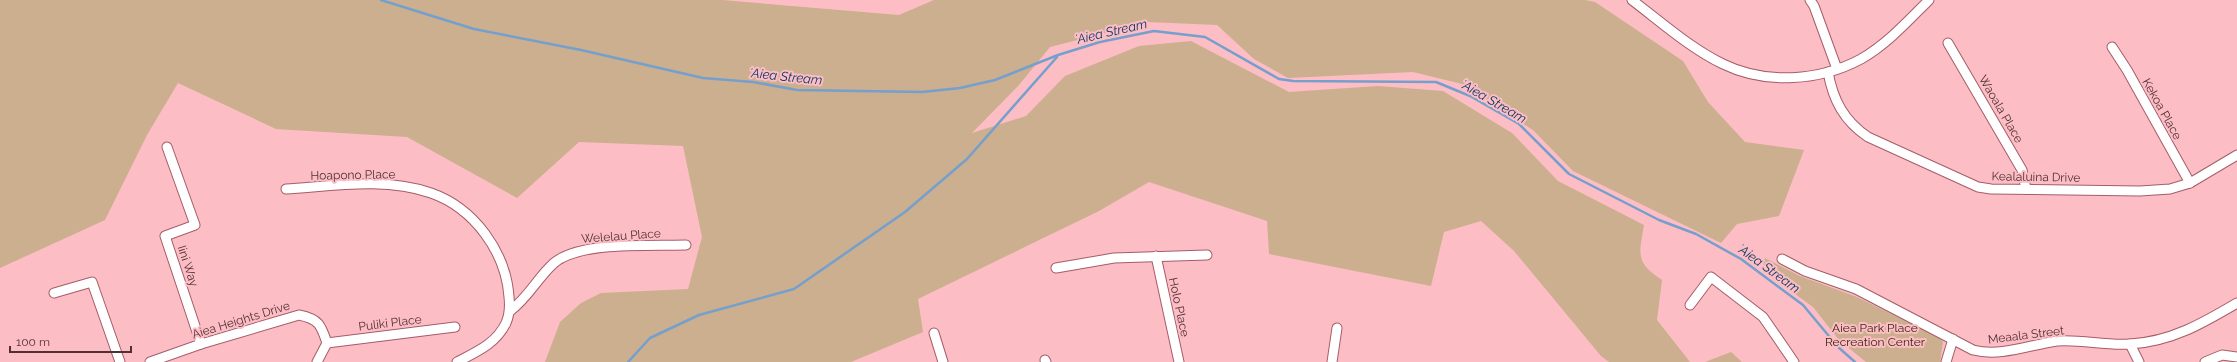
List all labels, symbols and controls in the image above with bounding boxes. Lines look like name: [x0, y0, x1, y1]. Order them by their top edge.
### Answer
water label: ʻAiea Stream: [1074, 16, 1149, 47]
water label: ʻAiea Stream: [749, 65, 823, 88]
street label: Waoala Place: [1976, 73, 2026, 145]
street label: Kekoa Place: [2139, 76, 2185, 142]
water label: ʻAiea Stream: [1458, 77, 1529, 126]
street label: Hoapono Place: [310, 167, 396, 183]
street label: Kealaluina Drive: [1991, 169, 2081, 185]
street label: Welelau Place: [581, 226, 661, 246]
water label: ʻAiea Stream: [1735, 241, 1803, 296]
street label: Iini Way: [175, 244, 201, 289]
street label: Holo Place: [1166, 276, 1192, 338]
street label: Aiea Heights Drive: [190, 298, 292, 342]
street label: Puliki Place: [358, 312, 422, 334]
park label: Aiea Park Place Recreation Center: [1825, 321, 1926, 349]
street label: Meaala Street: [1987, 323, 2065, 347]
scale bar: [10, 328, 131, 354]
text: 100 m: [16, 335, 50, 349]

